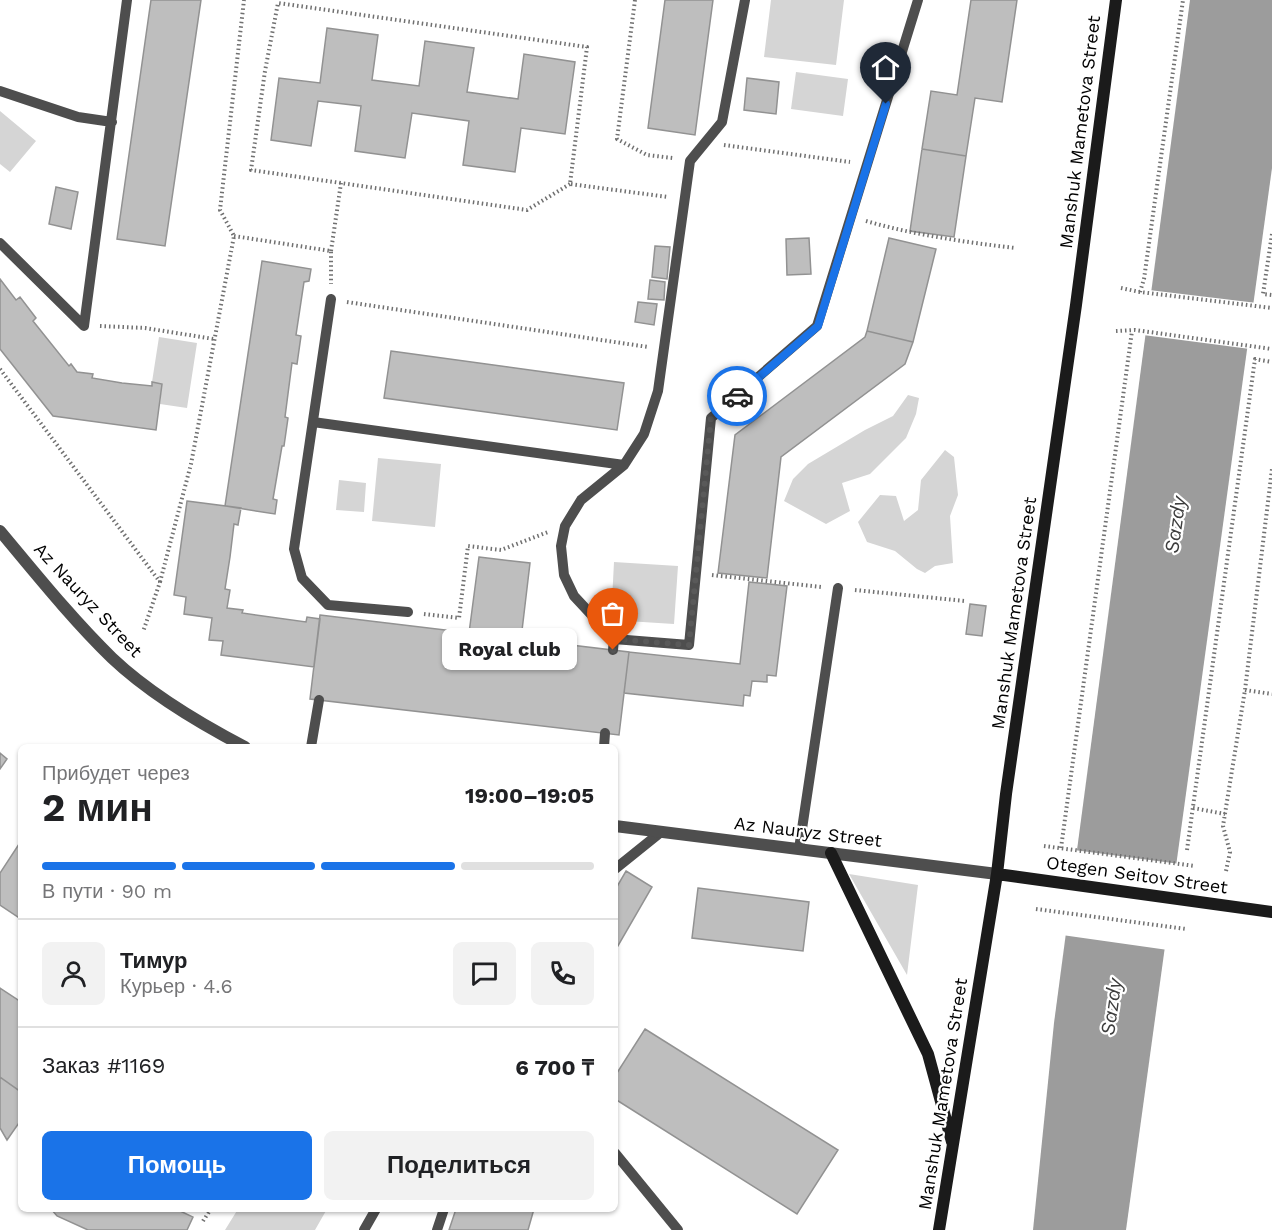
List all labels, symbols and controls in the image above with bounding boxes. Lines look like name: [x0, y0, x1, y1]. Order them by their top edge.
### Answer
street label: Manshuk Mametova Street: [1055, 14, 1104, 250]
pin: [860, 42, 911, 104]
icon: home: [869, 51, 902, 84]
courier: [707, 366, 767, 426]
icon: car: [721, 380, 754, 413]
water label: Sazdy: [1159, 493, 1191, 555]
street label: Manshuk Mametova Street: [987, 495, 1040, 731]
street label: Az Nauryz Street: [30, 538, 147, 661]
pin: [587, 588, 638, 650]
icon: bag: [596, 597, 629, 630]
callout: Royal club: [442, 629, 577, 671]
text: Royal club: [458, 637, 561, 661]
text: Прибудет через: [42, 761, 190, 785]
text: 19:00–19:05: [465, 783, 594, 808]
text: 2 мин: [42, 785, 153, 830]
street label: Az Nauryz Street: [733, 812, 884, 851]
street label: Otegen Seitov Street: [1045, 851, 1230, 898]
text: В пути · 90 m: [42, 879, 172, 903]
button: person: [42, 942, 105, 1005]
button: chat: [453, 942, 516, 1005]
button: phone: [531, 942, 594, 1005]
text: Тимур: [120, 948, 188, 973]
text: Курьер · 4.6: [120, 974, 233, 998]
water label: Sazdy: [1095, 975, 1127, 1037]
street label: Manshuk Mametova Street: [914, 976, 971, 1211]
text: Заказ #1169: [42, 1053, 165, 1078]
text: 6 700 ₸: [515, 1055, 594, 1080]
button: Помощь: [42, 1131, 312, 1200]
button: Поделиться: [324, 1131, 594, 1200]

